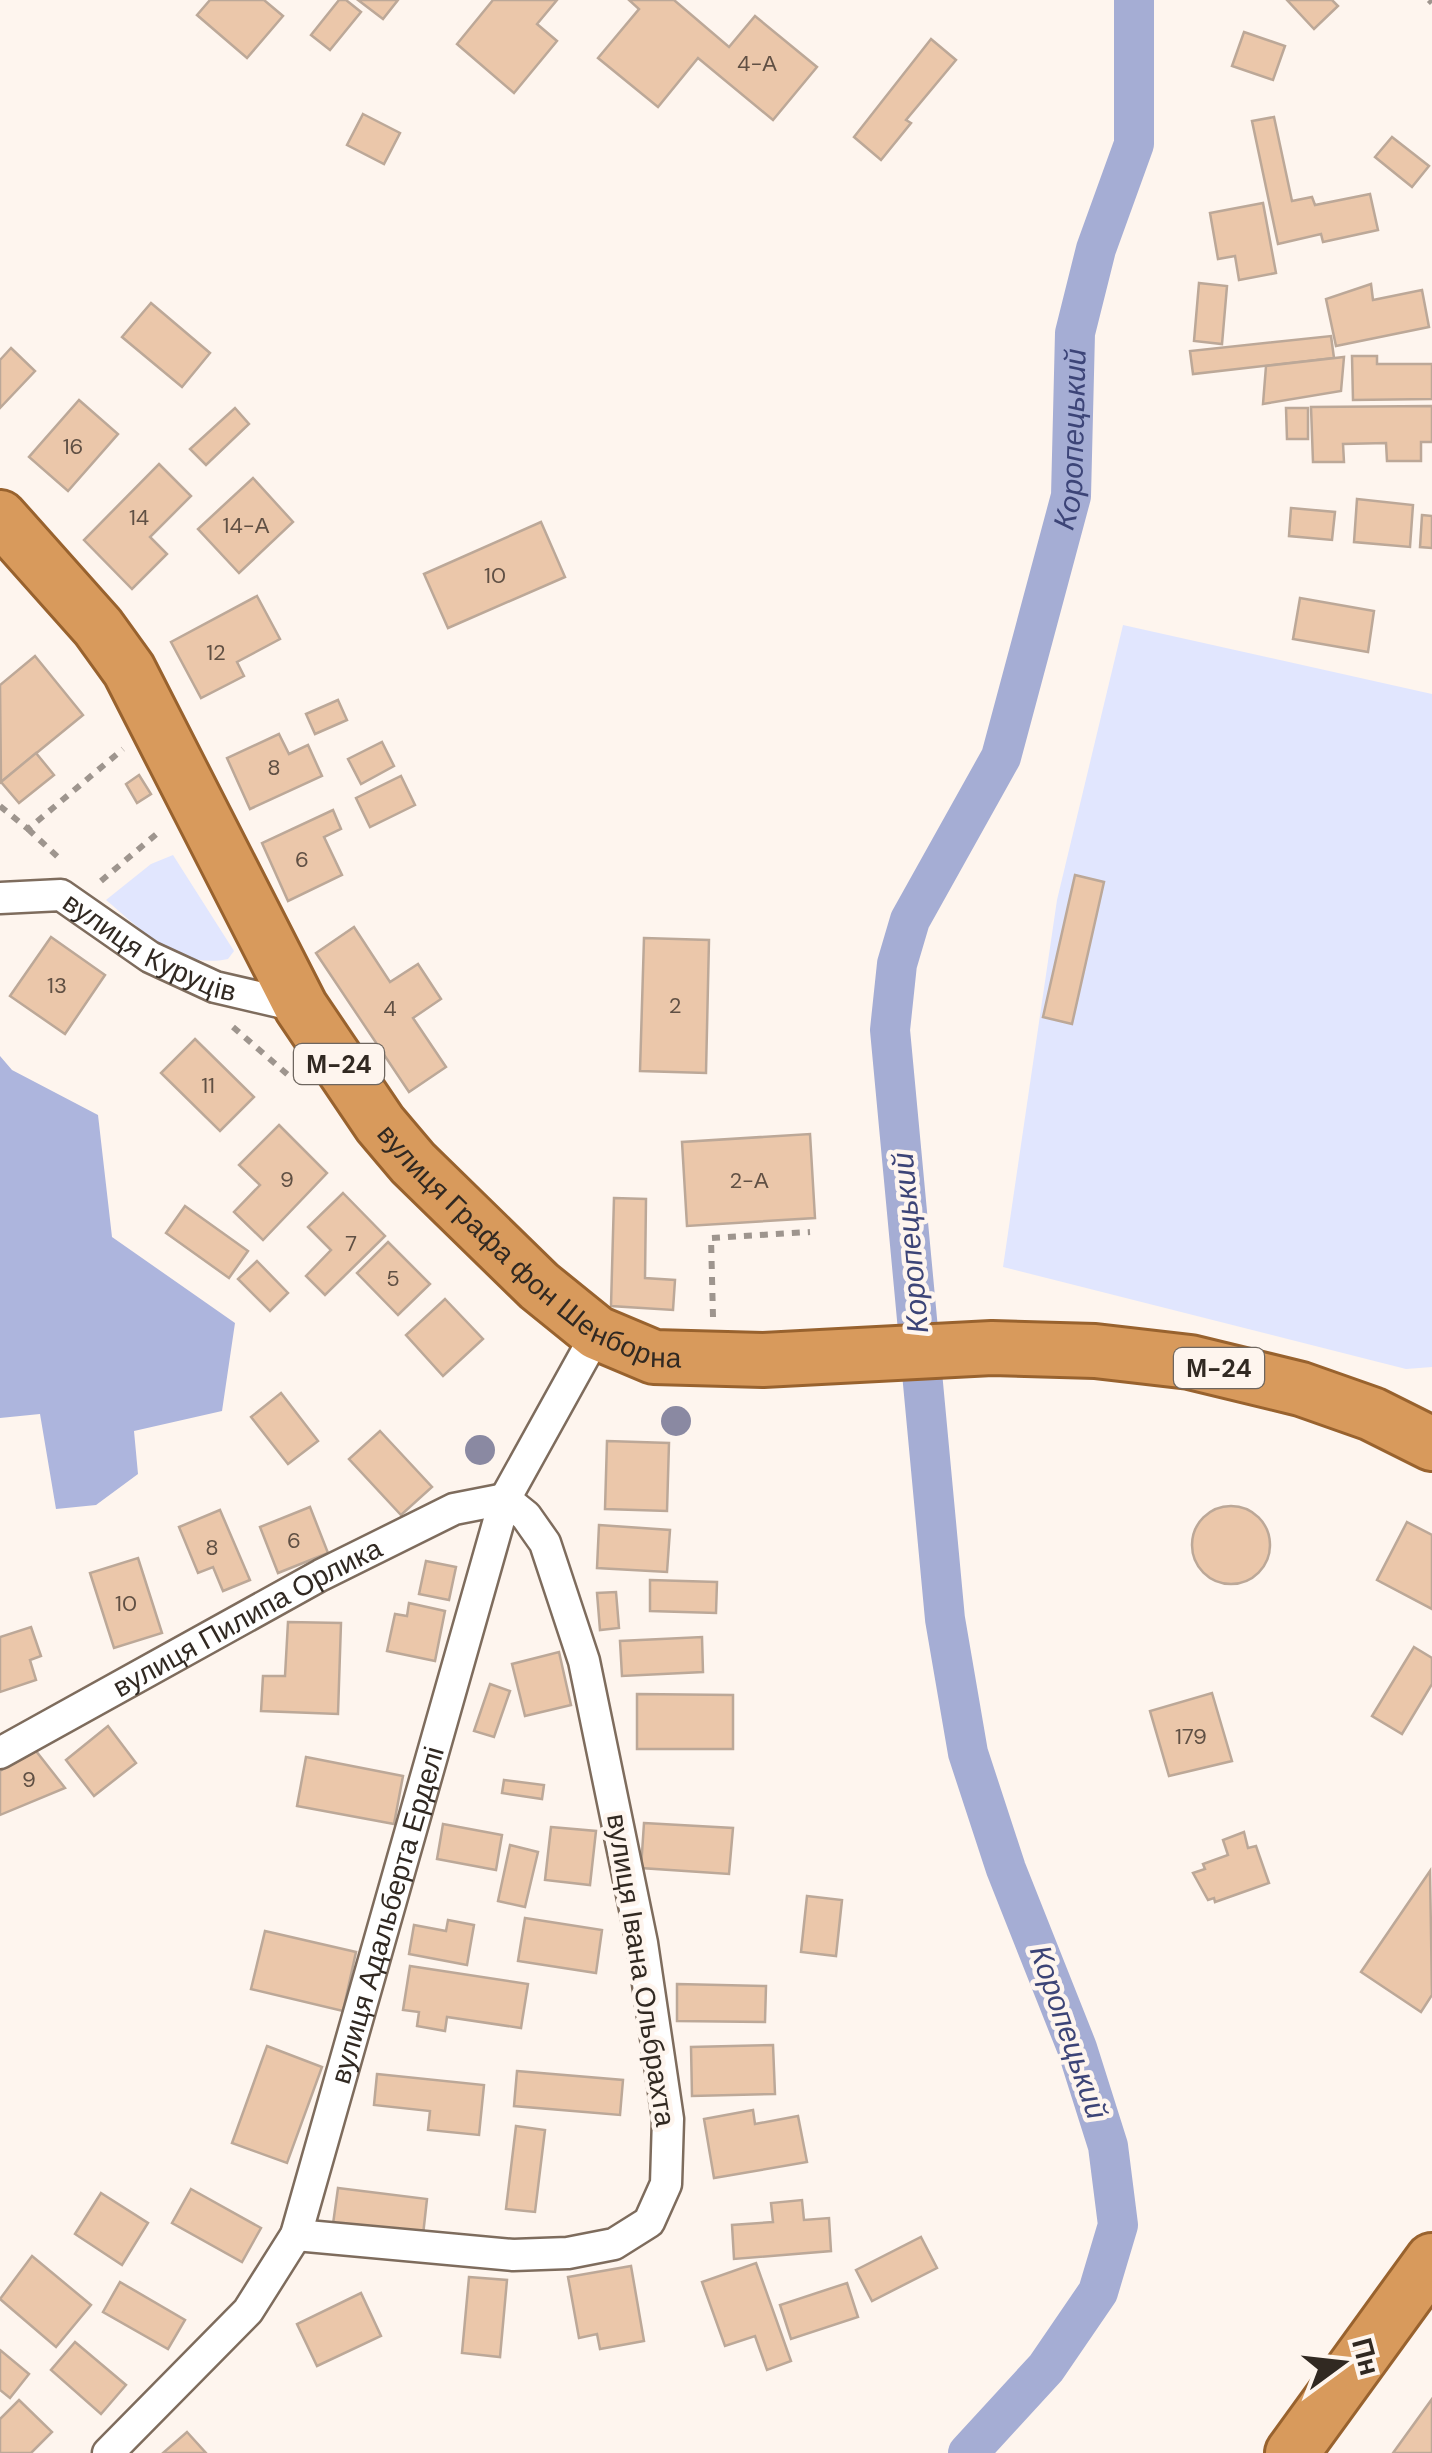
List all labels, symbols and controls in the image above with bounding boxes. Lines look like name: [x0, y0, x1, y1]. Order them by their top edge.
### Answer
house number: 4-А: [737, 49, 777, 78]
water label: Коропецький: [1043, 348, 1094, 534]
house number: 16: [63, 432, 83, 461]
house number: 14: [129, 503, 149, 532]
house number: 14-А: [223, 511, 270, 540]
house number: 10: [484, 561, 506, 590]
house number: 12: [206, 638, 226, 667]
house number: 8: [267, 753, 281, 782]
house number: 6: [295, 845, 309, 874]
street label: вулиця Куруців: [56, 884, 240, 1010]
house number: 13: [47, 971, 67, 1000]
house number: 2: [669, 991, 681, 1020]
house number: 4: [383, 994, 397, 1023]
road number: М-24: [294, 1044, 384, 1084]
house number: 11: [201, 1071, 215, 1100]
street label: вулиця Графа фон Шенборна: [369, 1116, 682, 1376]
water label: Коропецький: [883, 1151, 937, 1335]
house number: 9: [280, 1165, 294, 1194]
house number: 2-А: [729, 1166, 769, 1195]
house number: 7: [345, 1229, 357, 1258]
house number: 5: [386, 1264, 400, 1293]
road number: М-24: [1174, 1348, 1264, 1388]
house number: 6: [287, 1526, 301, 1555]
street label: вулиця Пилипа Орлика: [106, 1529, 388, 1705]
house number: 8: [205, 1533, 219, 1562]
house number: 10: [115, 1589, 137, 1618]
house number: 179: [1175, 1722, 1207, 1751]
street label: вулиця Адальберта Ерделі: [321, 1742, 452, 2088]
house number: 9: [22, 1765, 36, 1794]
street label: вулиця Івана Ольбрахта: [598, 1811, 684, 2129]
water label: Коропецький: [1021, 1940, 1117, 2124]
north arrow: [1292, 2313, 1392, 2413]
text: Пн: [1343, 2334, 1388, 2379]

